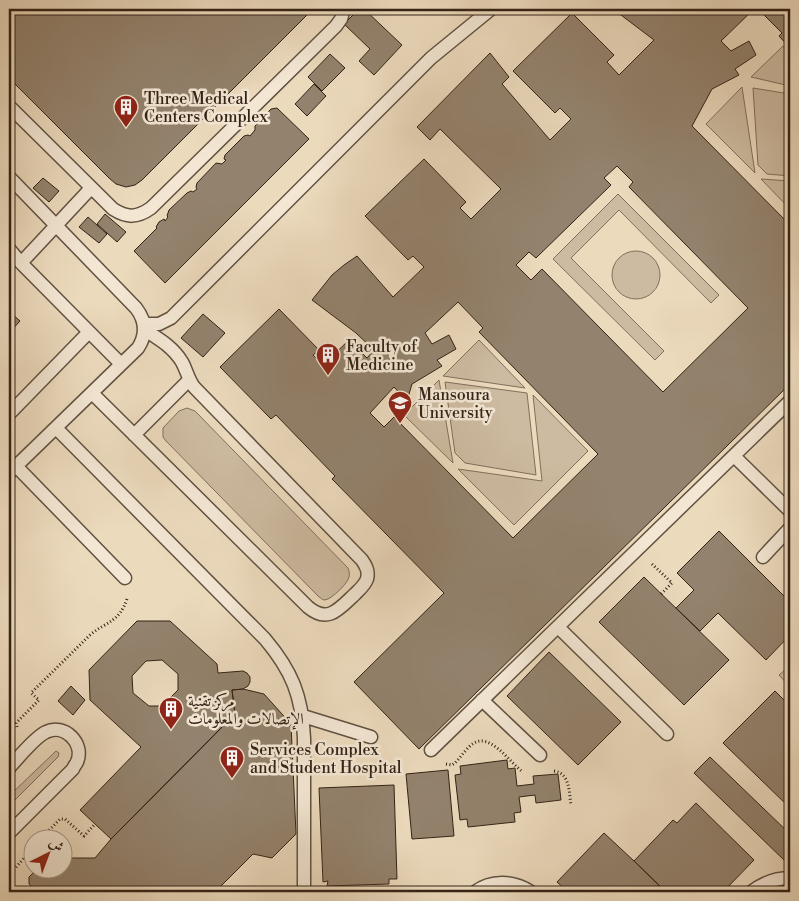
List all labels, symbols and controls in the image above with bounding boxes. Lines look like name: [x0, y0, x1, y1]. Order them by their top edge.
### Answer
place label: Three Medical Centers Complex: [144, 89, 268, 127]
building icon: Three Medical Centers Complex: [113, 94, 139, 128]
place label: Faculty of Medicine: [346, 337, 418, 375]
building icon: Faculty of Medicine: [315, 342, 341, 376]
place label: Mansoura University: [418, 385, 493, 423]
school or university icon: Mansoura University: [387, 390, 413, 424]
place label: مركز تقنية الإتصالات والمعلومات: [188, 691, 304, 730]
building icon: مركز تقنية الإتصالات والمعلومات: [158, 696, 184, 730]
place label: Services Complex and Student Hospital: [250, 740, 402, 778]
building icon: Services Complex and Student Hospital: [219, 745, 245, 779]
north arrow: [22, 828, 72, 878]
text: ش: [45, 834, 67, 856]

